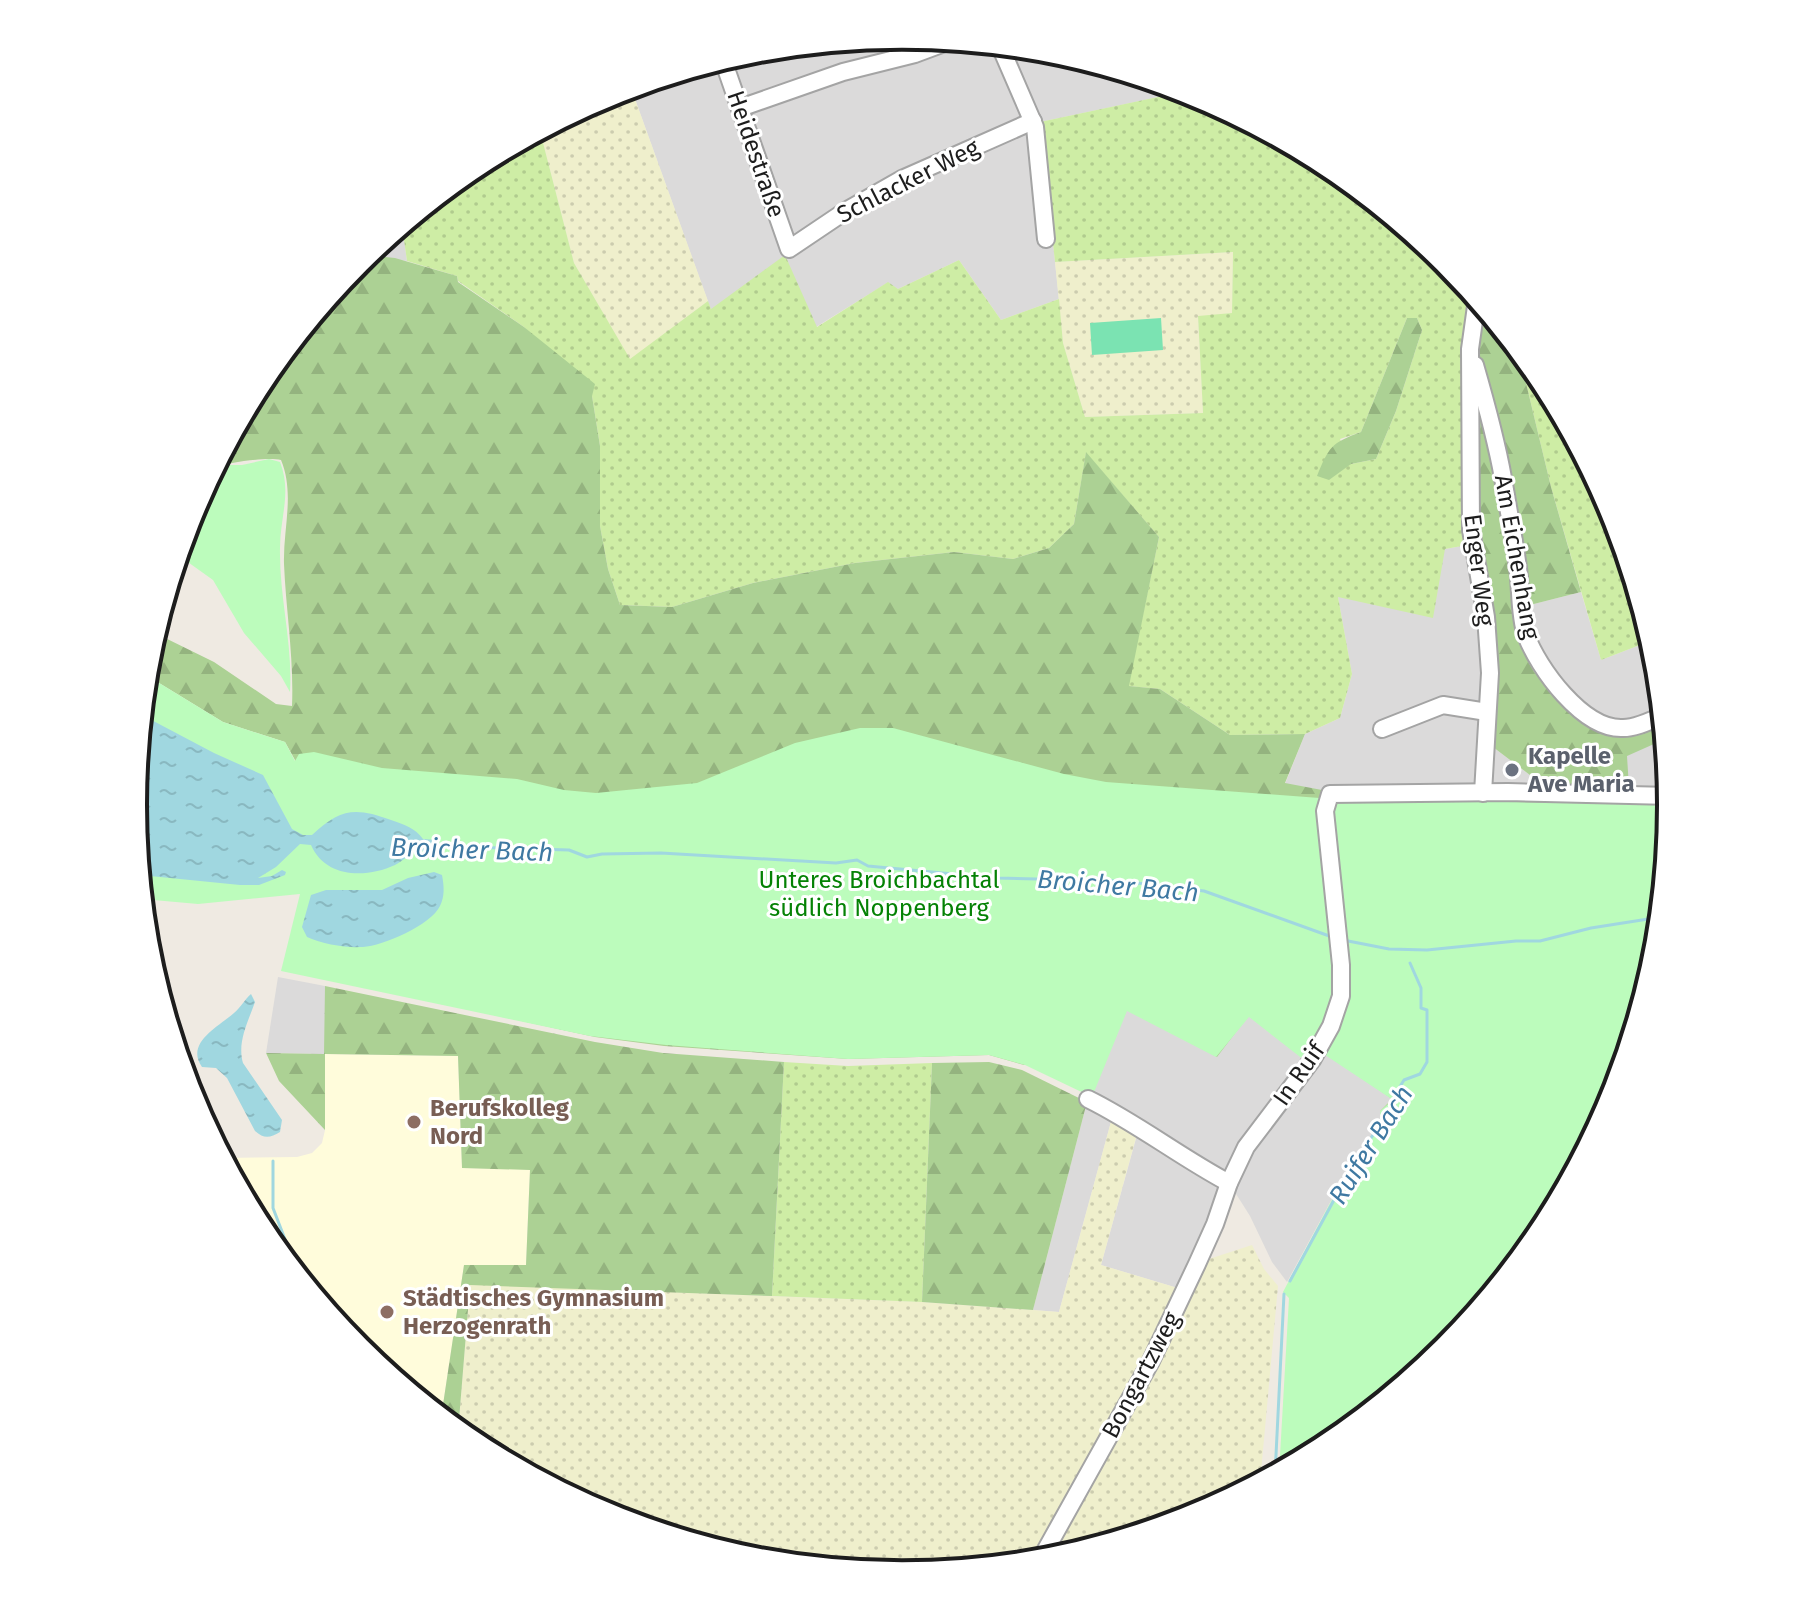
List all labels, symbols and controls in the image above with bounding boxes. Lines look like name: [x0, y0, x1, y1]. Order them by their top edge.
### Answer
street label: Heidestraße: [721, 87, 791, 221]
street label: Schlacker Weg: [832, 133, 984, 229]
street label: Am Eichenhang: [1489, 473, 1545, 642]
street label: Enger Weg: [1458, 512, 1500, 628]
place label: Kapelle Ave Maria: [1527, 742, 1635, 798]
marker: Kapelle Ave Maria: [1503, 761, 1521, 779]
water label: Broicher Bach: [390, 832, 554, 868]
water label: Broicher Bach: [1036, 863, 1200, 909]
park label: Unteres Broichbachtal südlich Noppenberg: [759, 866, 999, 922]
street label: In Ruif: [1267, 1035, 1332, 1111]
water label: Ruifer Bach: [1322, 1080, 1420, 1210]
place label: Berufskolleg Nord: [430, 1094, 570, 1150]
marker: Berufskolleg Nord: [405, 1113, 423, 1131]
place label: Städtisches Gymnasium Herzogenrath: [403, 1284, 664, 1340]
marker: Städtisches Gymnasium Herzogenrath: [378, 1303, 396, 1321]
street label: Bongartzweg: [1096, 1307, 1186, 1443]

